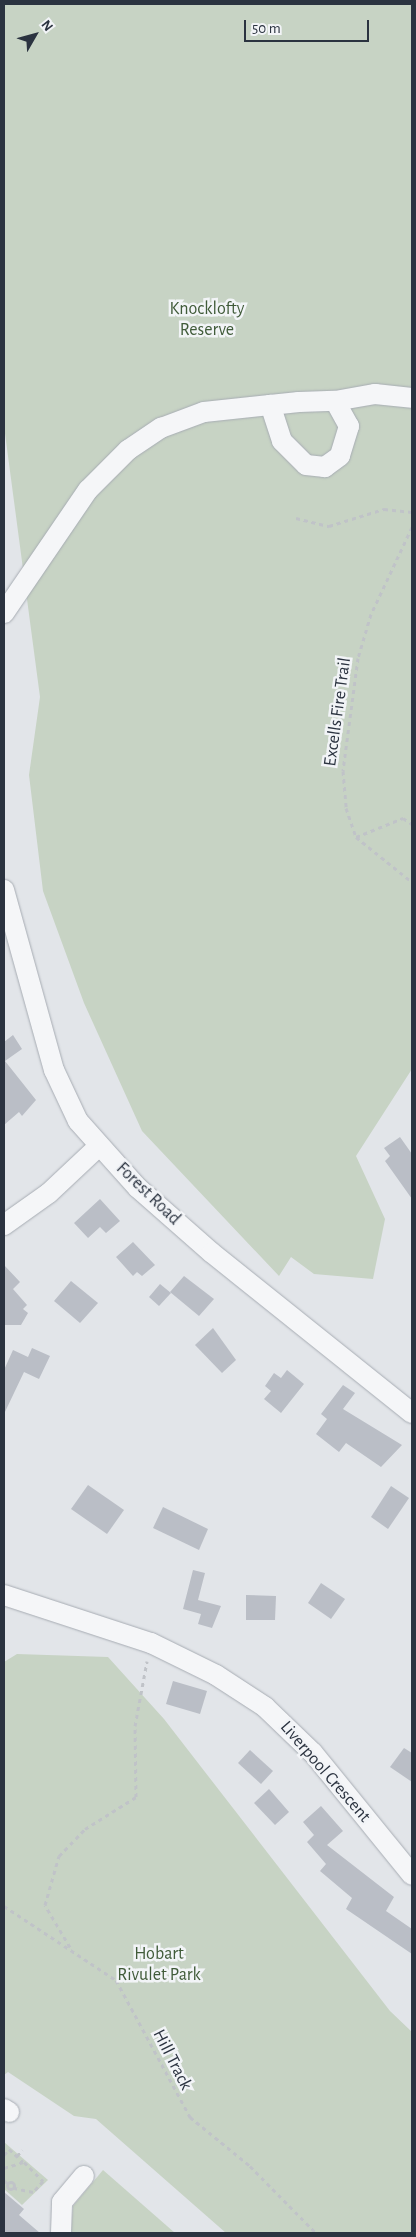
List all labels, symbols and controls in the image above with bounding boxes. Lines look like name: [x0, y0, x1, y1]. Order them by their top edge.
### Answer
north arrow: [10, 10, 60, 60]
scale bar: [246, 10, 371, 42]
text: N: [38, 18, 55, 34]
text: 50 m: [252, 21, 281, 36]
park label: Knocklofty Reserve: [170, 299, 244, 342]
street label: Excells Fire Trail: [320, 656, 356, 768]
street label: Forest Road: [111, 1158, 185, 1230]
street label: Liverpool Crescent: [275, 1717, 375, 1827]
park label: Hobart Rivulet Park: [117, 1944, 201, 1986]
street label: Hill Track: [148, 2026, 196, 2094]

